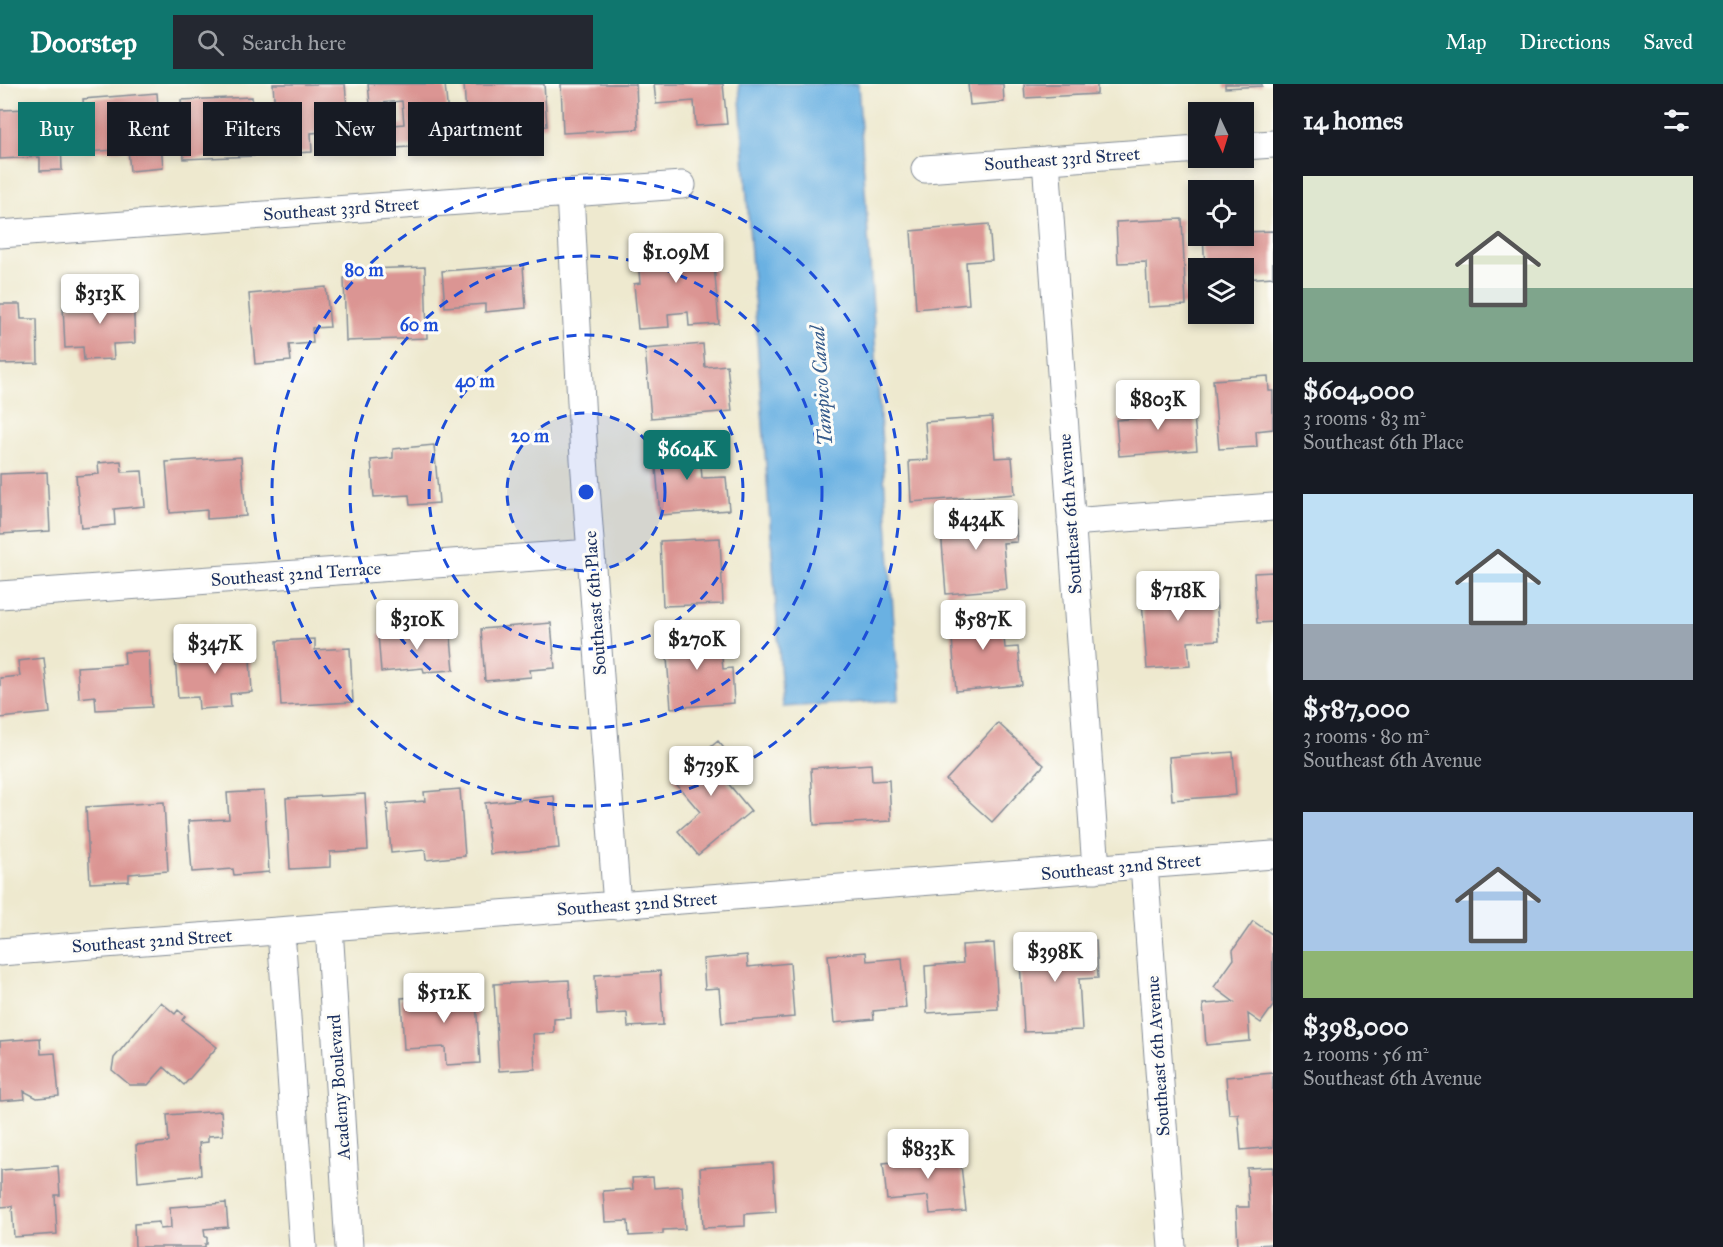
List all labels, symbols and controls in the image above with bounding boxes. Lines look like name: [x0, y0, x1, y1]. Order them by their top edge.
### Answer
search box: [173, 15, 593, 69]
text: Doorstep: [30, 25, 137, 60]
icon: search: [194, 26, 227, 59]
text: Search here: [242, 29, 346, 56]
text: Map: [1446, 29, 1487, 55]
text: Directions: [1520, 29, 1610, 55]
text: Saved: [1643, 29, 1693, 55]
chip: Buy: [18, 102, 95, 156]
chip: Rent: [107, 102, 191, 156]
chip: Filters: [203, 102, 302, 156]
chip: New: [314, 102, 396, 156]
chip: Apartment: [408, 102, 544, 156]
north arrow: [1188, 102, 1254, 168]
map controls: [1188, 102, 1254, 324]
text: 14 homes: [1303, 104, 1403, 136]
icon: filters: [1660, 104, 1693, 137]
street label: Southeast 33rd Street: [983, 143, 1141, 175]
button: locate: [1188, 180, 1254, 246]
street label: Southeast 33rd Street: [262, 193, 420, 225]
icon: home: [1444, 215, 1552, 323]
pin: $1.09M: [627, 233, 725, 284]
text: $1.09M: [642, 240, 710, 264]
button: layers: [1188, 258, 1254, 324]
text: 80 m: [344, 259, 384, 281]
pin: $313K: [58, 274, 142, 325]
text: $313K: [75, 281, 125, 305]
text: 60 m: [400, 314, 439, 336]
water label: Tampico Canal: [805, 323, 838, 447]
text: 40 m: [455, 370, 496, 393]
text: $604,000: [1303, 374, 1414, 406]
pin: $803K: [1116, 380, 1200, 431]
text: $803K: [1130, 387, 1186, 411]
text: 3 rooms · 83 m²: [1303, 406, 1426, 430]
text: 20 m: [511, 425, 550, 447]
pin: $604K: [645, 430, 729, 481]
text: Southeast 6th Place: [1303, 430, 1464, 454]
street label: Southeast 6th Avenue: [1053, 433, 1087, 595]
text: $604K: [657, 437, 717, 461]
centre of rings: [576, 482, 596, 502]
pin: $434K: [934, 500, 1018, 551]
text: $434K: [948, 507, 1004, 531]
street label: Southeast 6th Place: [579, 530, 611, 676]
icon: home: [1444, 533, 1552, 641]
street label: Southeast 32nd Terrace: [210, 557, 382, 591]
pin: $718K: [1136, 571, 1220, 622]
text: $718K: [1150, 578, 1206, 602]
pin: $310K: [375, 600, 459, 651]
pin: $587K: [941, 600, 1025, 651]
text: $310K: [390, 607, 444, 631]
text: $587K: [955, 607, 1011, 631]
pin: $270K: [655, 620, 739, 671]
pin: $347K: [173, 624, 257, 675]
text: $270K: [668, 627, 726, 651]
text: $347K: [187, 631, 243, 655]
text: $587,000: [1303, 692, 1410, 724]
text: 3 rooms · 80 m²: [1303, 724, 1429, 748]
pin: $739K: [669, 746, 753, 797]
text: Southeast 6th Avenue: [1303, 748, 1482, 772]
text: $739K: [683, 753, 739, 777]
street label: Southeast 32nd Street: [1040, 849, 1203, 885]
icon: home: [1444, 851, 1552, 959]
street label: Southeast 32nd Street: [556, 887, 719, 921]
street label: Southeast 32nd Street: [71, 924, 234, 958]
pin: $398K: [1013, 932, 1097, 983]
text: $398K: [1027, 939, 1083, 963]
pin: $512K: [402, 973, 486, 1024]
street label: Southeast 6th Avenue: [1141, 975, 1175, 1137]
text: $512K: [417, 980, 471, 1004]
text: $398,000: [1303, 1010, 1409, 1042]
street label: Academy Boulevard: [323, 1014, 355, 1161]
text: 2 rooms · 56 m²: [1303, 1042, 1429, 1066]
text: Southeast 6th Avenue: [1303, 1066, 1482, 1090]
pin: $833K: [886, 1129, 970, 1180]
text: $833K: [902, 1136, 954, 1160]

